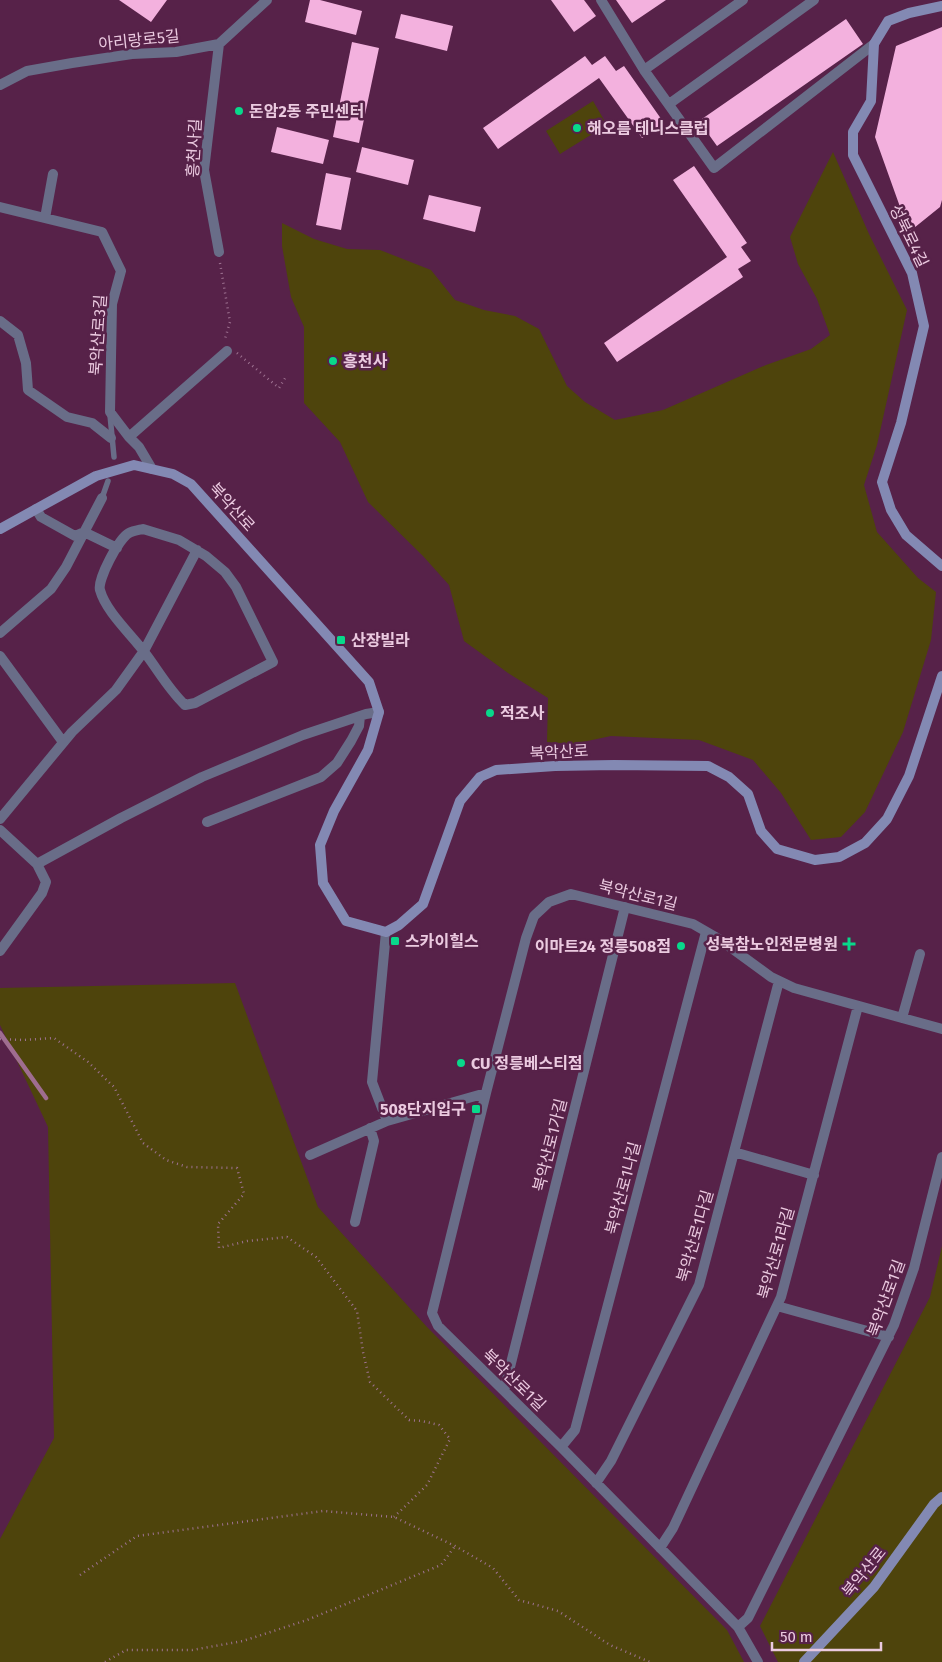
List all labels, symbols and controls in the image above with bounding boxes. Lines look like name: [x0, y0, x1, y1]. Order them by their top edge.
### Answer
street label: 아리랑로5길: [97, 26, 181, 54]
place label: 돈암2동 주민센터: [249, 102, 364, 121]
marker: 돈암2동 주민센터: [233, 105, 245, 117]
street label: 흥천사길: [183, 118, 205, 178]
place label: 해오름 테니스클럽: [587, 119, 709, 138]
marker: 해오름 테니스클럽: [571, 122, 583, 134]
street label: 성북로4길: [886, 202, 932, 270]
street label: 북악산로3길: [86, 294, 110, 376]
place label: 흥천사: [343, 352, 387, 371]
marker: 흥천사: [327, 355, 339, 367]
street label: 북악산로: [205, 479, 259, 535]
place label: 산장빌라: [351, 631, 410, 650]
marker: 산장빌라: [335, 634, 347, 646]
place label: 적조사: [500, 704, 544, 723]
marker: 적조사: [484, 707, 496, 719]
street label: 북악산로: [529, 741, 589, 763]
street label: 북악산로1길: [597, 876, 679, 914]
place label: 스카이힐스: [405, 932, 479, 951]
marker: 스카이힐스: [389, 935, 401, 947]
place label: 성북참노인전문병원: [706, 935, 838, 954]
place label: 이마트24 정릉508점: [535, 937, 671, 956]
marker: 성북참노인전문병원: [842, 937, 856, 951]
marker: 이마트24 정릉508점: [675, 940, 687, 952]
place label: CU 정릉베스티점: [471, 1054, 583, 1073]
marker: CU 정릉베스티점: [455, 1057, 467, 1069]
street label: 북악산로1가길: [529, 1096, 571, 1194]
place label: 508단지입구: [380, 1100, 466, 1119]
marker: 508단지입구: [470, 1103, 482, 1115]
street label: 북악산로1나길: [601, 1140, 645, 1236]
street label: 북악산로1다길: [673, 1188, 717, 1284]
street label: 북악산로1라길: [754, 1205, 798, 1301]
street label: 북악산로1길: [863, 1257, 909, 1339]
street label: 북악산로1길: [478, 1345, 550, 1415]
street label: 북악산로: [838, 1543, 890, 1601]
scale bar: [772, 1620, 881, 1652]
text: 50 m: [780, 1628, 813, 1646]

